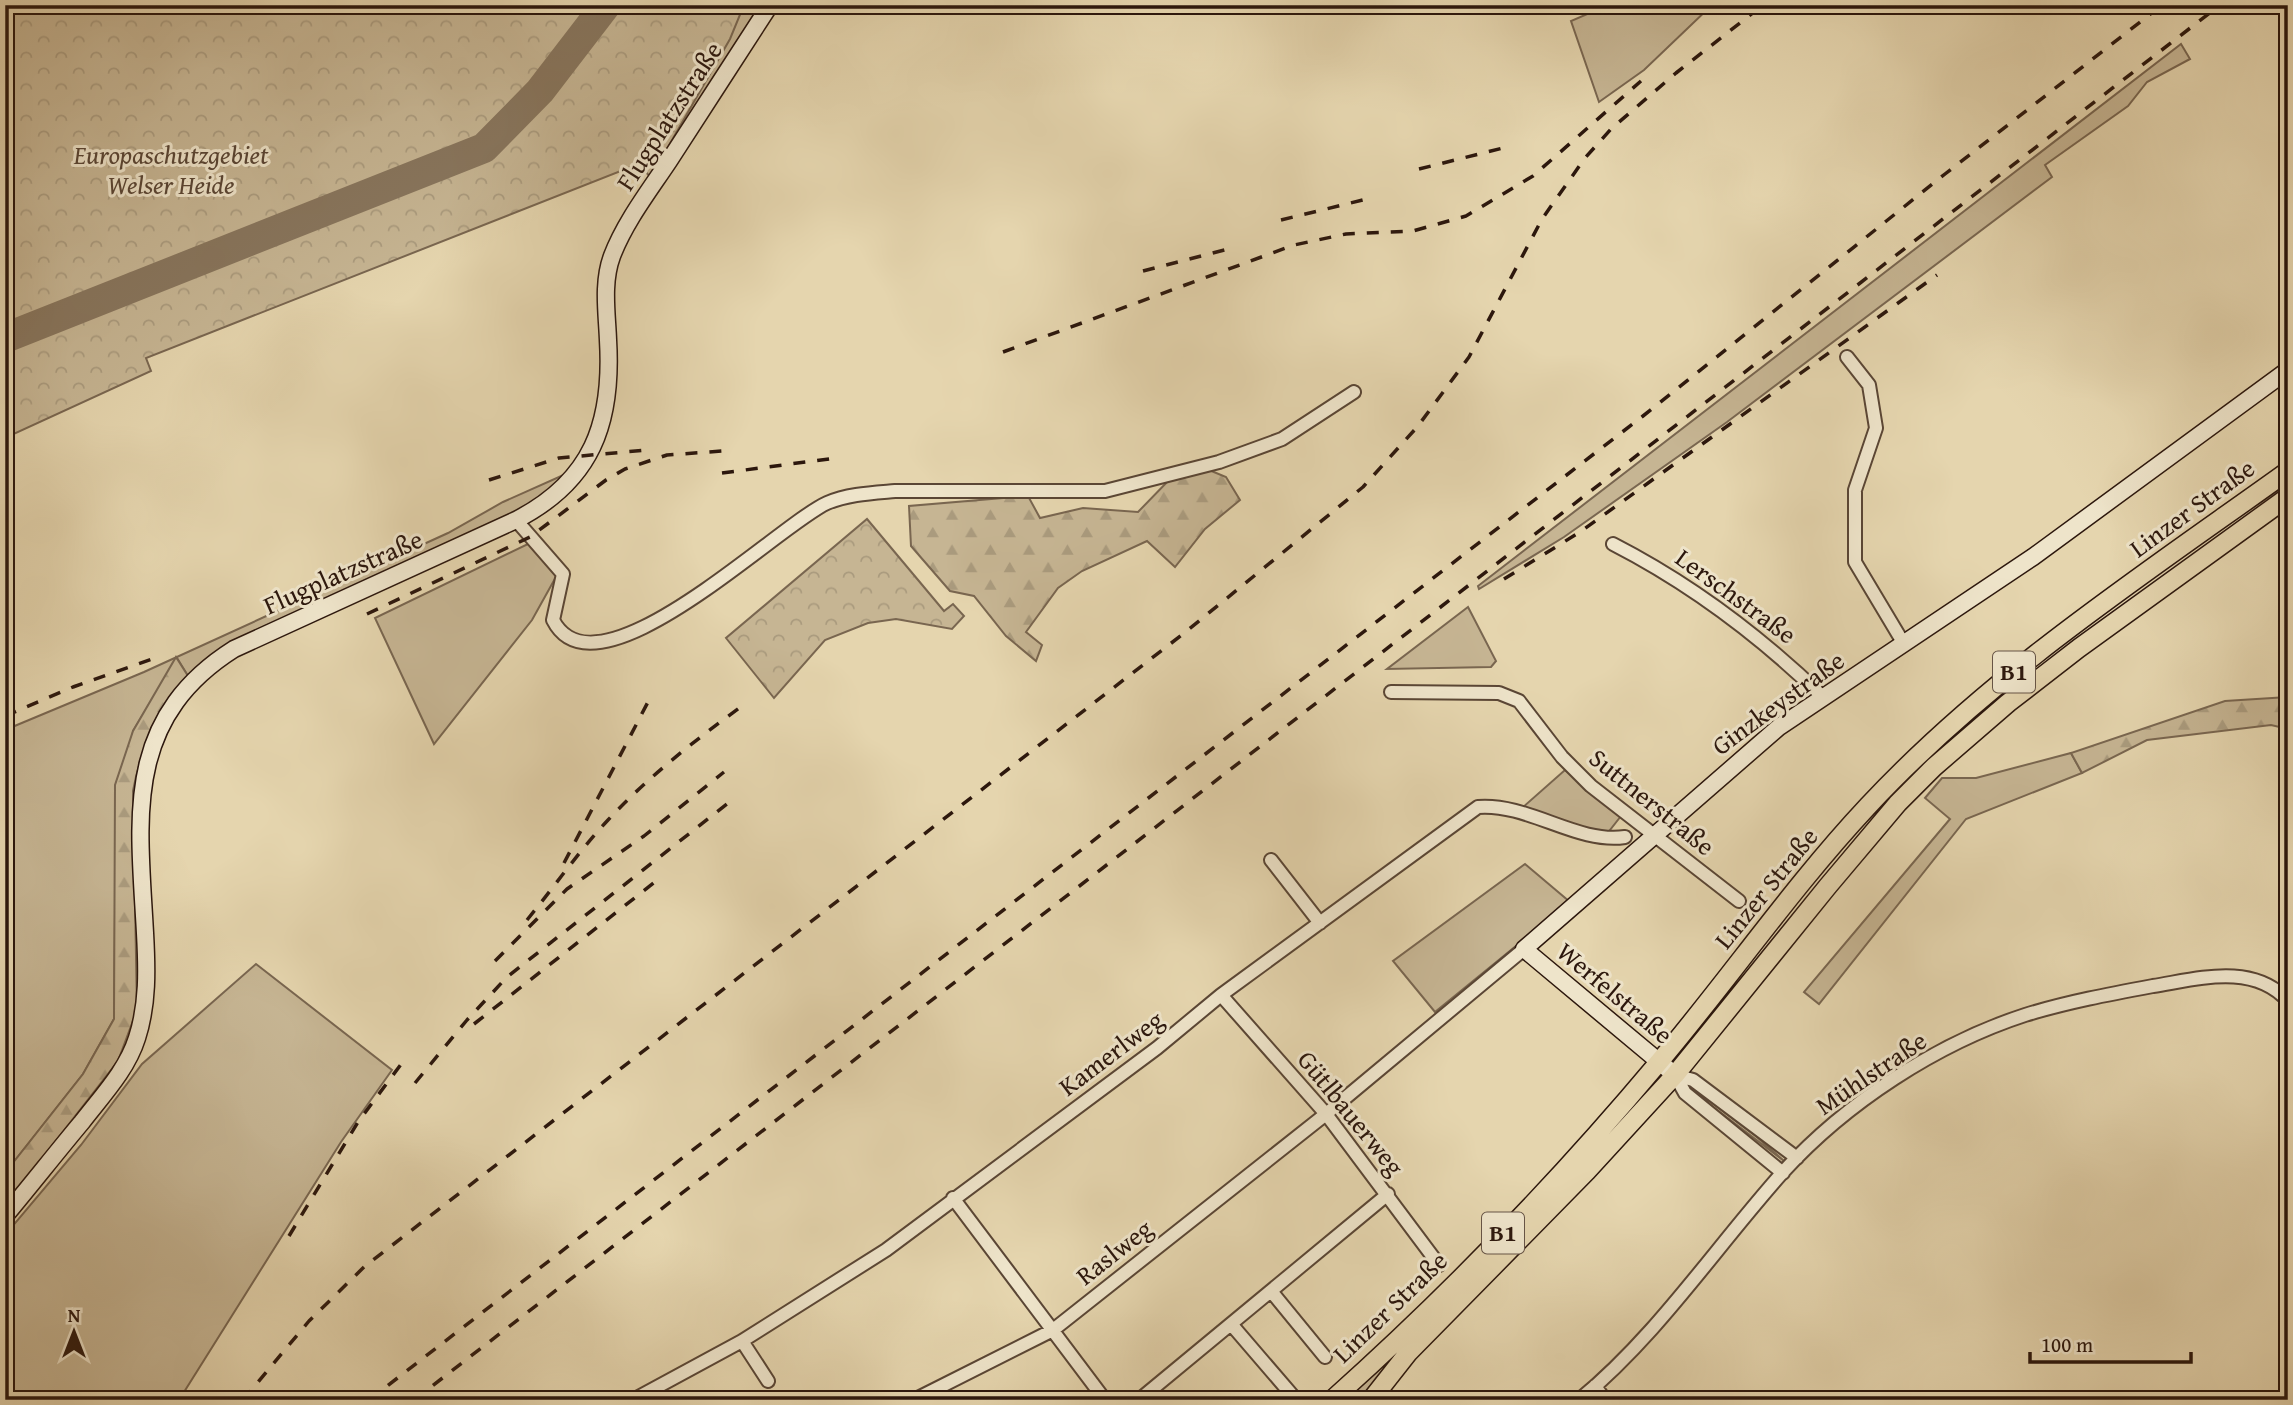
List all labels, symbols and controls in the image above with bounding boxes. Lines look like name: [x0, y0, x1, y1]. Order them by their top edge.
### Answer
street label: Flugplatzstraße: [606, 33, 731, 198]
park label: Europaschutzgebiet Welser Heide: [73, 135, 269, 204]
street label: Linzer Straße: [2121, 449, 2262, 566]
street label: Flugplatzstraße: [257, 519, 429, 624]
street label: Lerschstraße: [1668, 538, 1805, 653]
street label: Ginzkeystraße: [1703, 641, 1852, 764]
road number: B1: [1993, 652, 2035, 692]
street label: Suttnerstraße: [1581, 739, 1724, 865]
street label: Linzer Straße: [1704, 818, 1827, 957]
street label: Werfelstraße: [1549, 932, 1682, 1053]
street label: Kamerlweg: [1050, 1000, 1171, 1105]
street label: Mühlstraße: [1807, 1021, 1934, 1124]
street label: Gütlbauerweg: [1289, 1041, 1414, 1184]
street label: Raslweg: [1067, 1209, 1160, 1294]
road number: B1: [1482, 1212, 1524, 1254]
street label: Linzer Straße: [1323, 1242, 1456, 1372]
north arrow: [38, 1296, 108, 1366]
text: N: [68, 1301, 81, 1329]
scale bar: [2030, 1321, 2192, 1365]
text: 100 m: [2041, 1329, 2093, 1360]

